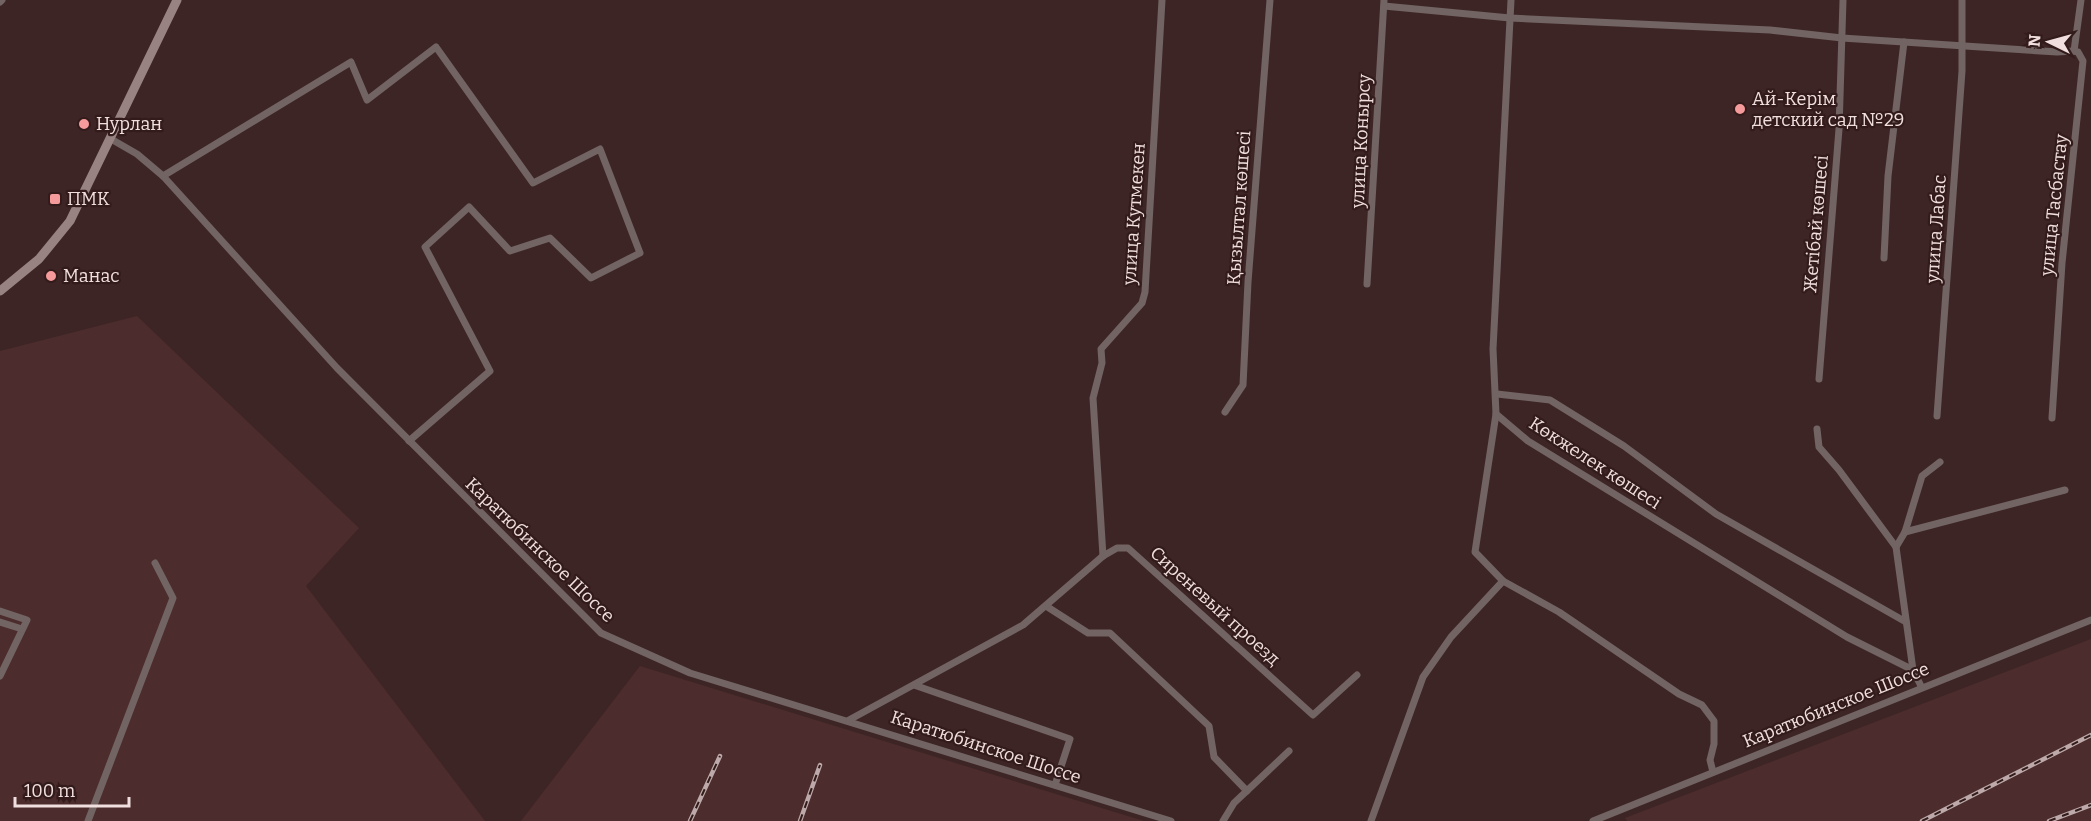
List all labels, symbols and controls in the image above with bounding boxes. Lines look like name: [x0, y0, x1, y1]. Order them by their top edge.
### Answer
north arrow: [2019, 12, 2079, 72]
text: N: [2025, 34, 2045, 48]
street label: улица Конырсу: [1346, 73, 1376, 210]
place label: Ай-Керім детский сад №29: [1752, 88, 1904, 131]
marker: Ай-Керім детский сад №29: [1733, 102, 1747, 116]
place label: Нурлан: [96, 113, 162, 135]
marker: Нурлан: [77, 117, 91, 131]
street label: Қызылтал көшесі: [1223, 130, 1255, 286]
street label: улица Тасбастау: [2036, 133, 2072, 278]
street label: улица Кутмекен: [1118, 142, 1150, 287]
street label: Жетібай көшесі: [1799, 154, 1833, 294]
street label: улица Лабас: [1921, 174, 1951, 285]
place label: ПМК: [67, 188, 110, 210]
marker: ПМК: [48, 192, 62, 206]
place label: Манас: [63, 265, 120, 287]
marker: Манас: [44, 269, 58, 283]
street label: Көкжелек көшесі: [1525, 412, 1665, 514]
street label: Каратюбинское Шоссе: [461, 473, 619, 627]
street label: Сиреневый проезд: [1146, 542, 1285, 670]
street label: Каратюбинское Шоссе: [1740, 658, 1932, 752]
street label: Каратюбинское Шоссе: [888, 706, 1084, 788]
scale bar: [15, 770, 129, 808]
text: 100 m: [24, 780, 75, 802]

